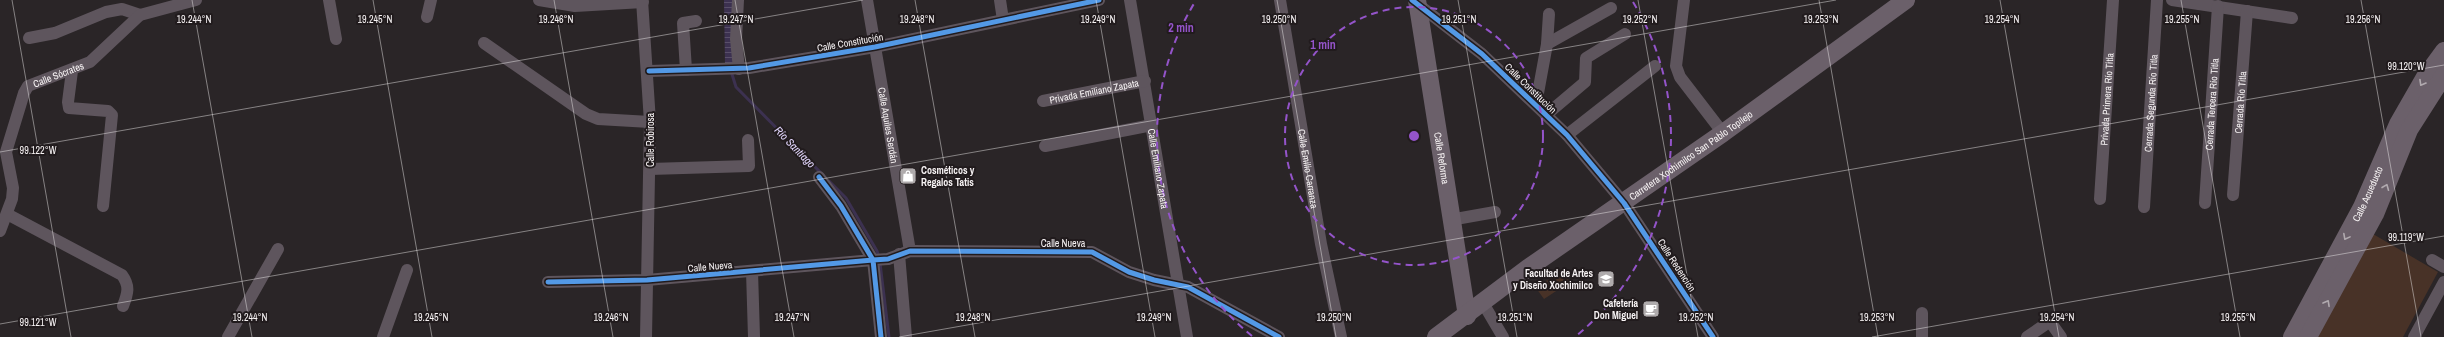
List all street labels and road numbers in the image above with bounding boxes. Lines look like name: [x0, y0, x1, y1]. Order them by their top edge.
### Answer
street label: Calle Constitución: [816, 30, 884, 55]
street label: Privada Primera Río Titla: [2098, 52, 2117, 146]
street label: Cerrada Segunda Río Titla: [2141, 54, 2161, 152]
street label: Cerrada Tercera Río Titla: [2202, 57, 2222, 151]
street label: Calle Sócrates: [31, 59, 86, 90]
street label: Calle Constitución: [1502, 60, 1559, 116]
street label: Cerrada Río Titla: [2232, 70, 2249, 134]
street label: Privada Emiliano Zapata: [1048, 76, 1140, 107]
street label: Calle Aquiles Serdán: [875, 86, 901, 164]
street label: Carretera Xochimilco San Pablo Topilejo: [1627, 107, 1756, 203]
street label: Calle Robirosa: [644, 112, 657, 167]
street label: Calle Emiliano Zapata: [1145, 128, 1171, 210]
street label: Calle Emilio Carranza: [1295, 128, 1321, 210]
street label: Calle Reforma: [1431, 131, 1452, 185]
street label: Calle Acueducto: [2349, 164, 2386, 224]
street label: Calle Redención: [1655, 236, 1699, 294]
street label: Calle Nueva: [1041, 237, 1086, 250]
street label: Calle Nueva: [687, 258, 733, 275]

